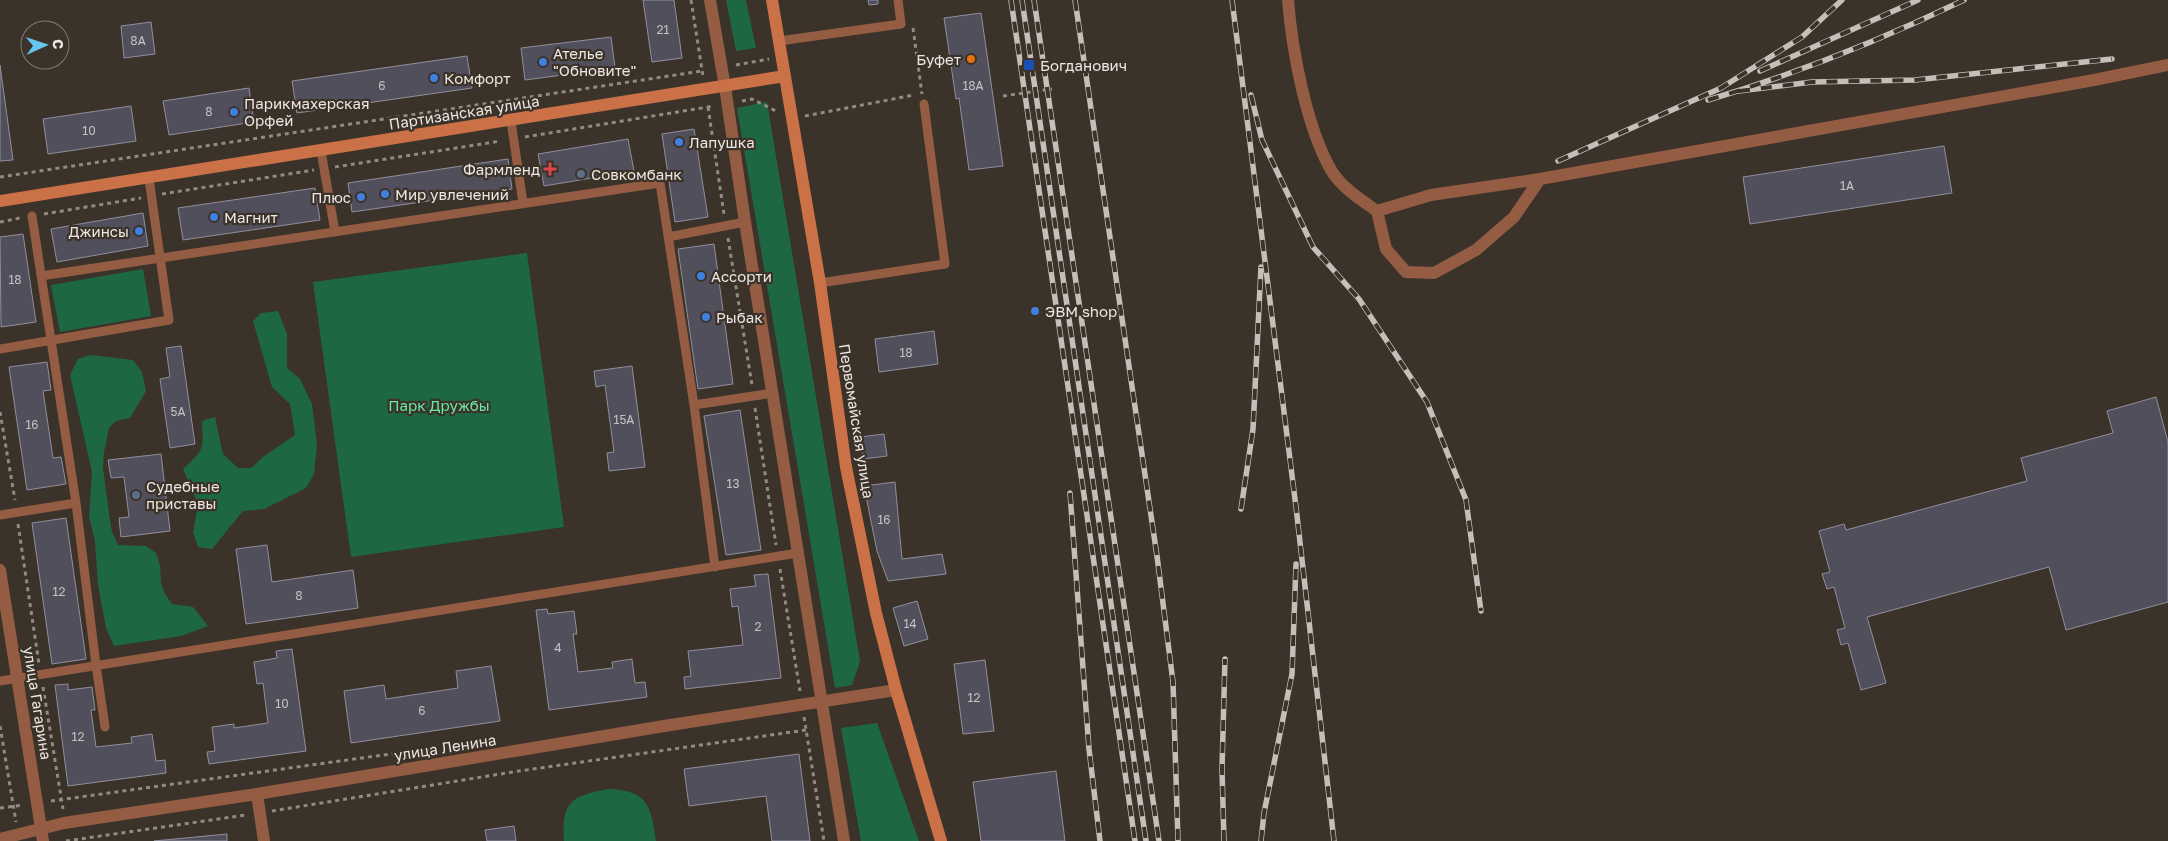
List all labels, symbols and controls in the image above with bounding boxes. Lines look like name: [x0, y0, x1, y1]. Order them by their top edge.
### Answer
north arrow: [20, 20, 70, 70]
house number: 21: [657, 22, 670, 37]
house number: 8А: [130, 33, 146, 48]
text: С: [50, 39, 67, 50]
place label: Ателье "Обновите": [553, 44, 636, 79]
place label: Буфет: [916, 50, 962, 68]
marker: Буфет: [965, 53, 977, 65]
marker: Ателье "Обновите": [537, 56, 549, 68]
place label: Богданович: [1040, 56, 1127, 74]
marker: Богданович: [1022, 58, 1036, 72]
place label: Комфорт: [444, 69, 511, 87]
marker: Комфорт: [428, 72, 440, 84]
house number: 6: [378, 78, 386, 93]
house number: 18А: [962, 78, 984, 93]
street label: Партизанская улица: [387, 91, 541, 133]
place label: Парикмахерская Орфей: [244, 94, 370, 129]
house number: 8: [205, 104, 213, 119]
marker: Парикмахерская Орфей: [228, 106, 240, 118]
house number: 10: [82, 123, 96, 138]
place label: Лапушка: [689, 133, 755, 151]
marker: Лапушка: [673, 136, 685, 148]
place label: Фармленд: [463, 160, 540, 178]
marker: Фармленд: [544, 163, 556, 175]
place label: Совкомбанк: [591, 165, 682, 183]
marker: Совкомбанк: [575, 168, 587, 180]
house number: 1А: [1840, 178, 1854, 193]
place label: Мир увлечений: [395, 185, 509, 203]
place label: Плюс: [311, 188, 351, 206]
marker: Мир увлечений: [379, 188, 391, 200]
marker: Плюс: [355, 191, 367, 203]
place label: Магнит: [224, 208, 279, 226]
marker: Магнит: [208, 211, 220, 223]
place label: Джинсы: [68, 222, 129, 240]
marker: Джинсы: [133, 225, 145, 237]
place label: Ассорти: [711, 267, 772, 285]
marker: Ассорти: [695, 270, 707, 282]
house number: 18: [8, 272, 22, 287]
place label: ЭВМ shop: [1045, 302, 1117, 320]
marker: ЭВМ shop: [1029, 305, 1041, 317]
place label: Рыбак: [716, 308, 763, 326]
marker: Рыбак: [700, 311, 712, 323]
street label: Первомайская улица: [836, 342, 878, 500]
house number: 18: [899, 345, 913, 360]
park label: Парк Дружбы: [388, 396, 490, 414]
house number: 5А: [170, 404, 186, 419]
house number: 15А: [614, 412, 634, 427]
house number: 16: [25, 417, 39, 432]
house number: 13: [727, 476, 739, 491]
place label: Судебные приставы: [146, 477, 220, 512]
marker: Судебные приставы: [130, 489, 142, 501]
house number: 16: [877, 512, 891, 527]
house number: 12: [53, 584, 65, 599]
house number: 8: [295, 588, 303, 603]
house number: 14: [903, 616, 917, 631]
house number: 2: [755, 619, 762, 634]
house number: 4: [554, 640, 562, 655]
street label: улица Гагарина: [20, 645, 56, 761]
house number: 12: [968, 690, 980, 705]
house number: 10: [275, 696, 289, 711]
house number: 6: [418, 703, 426, 718]
house number: 12: [72, 729, 84, 744]
street label: улица Ленина: [393, 730, 497, 764]

